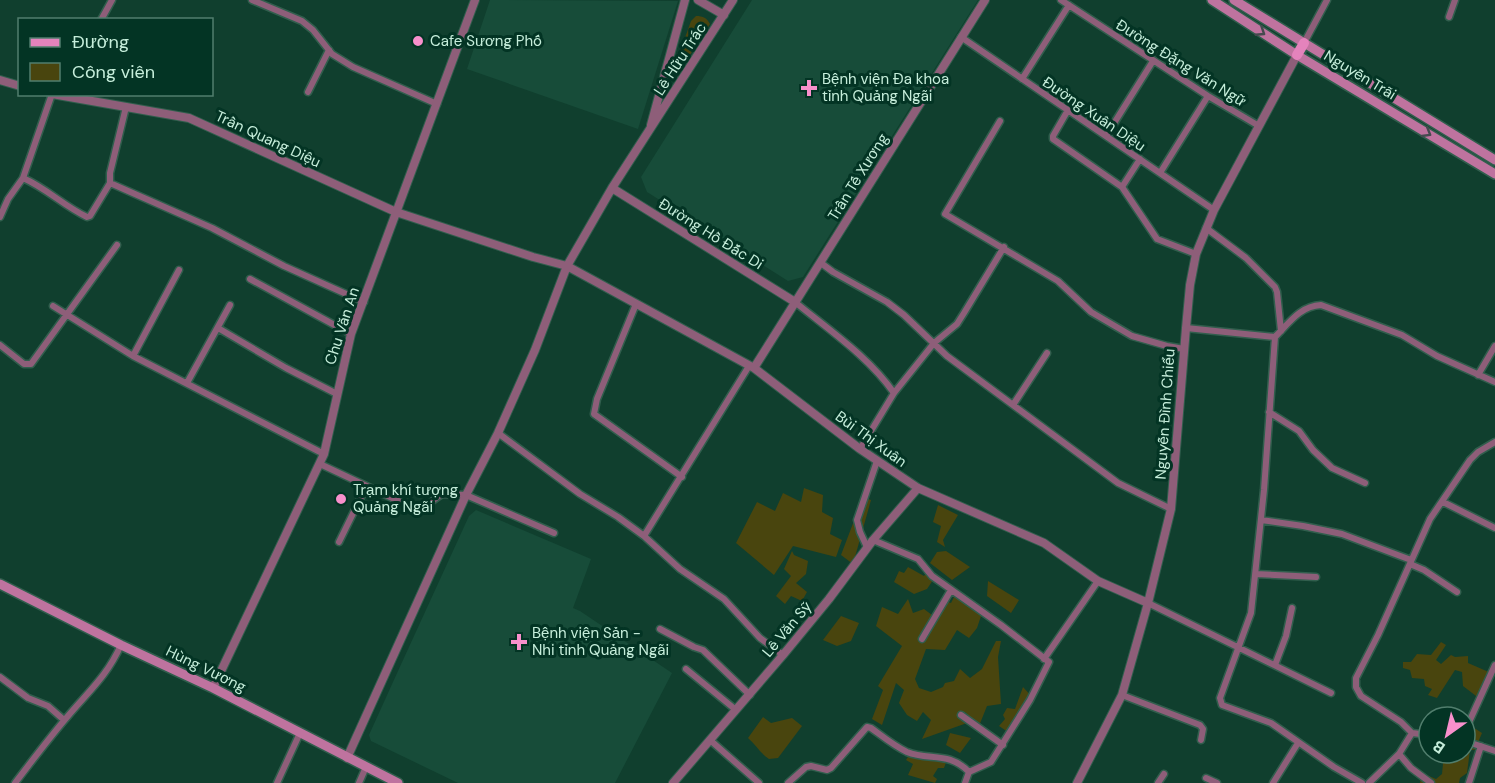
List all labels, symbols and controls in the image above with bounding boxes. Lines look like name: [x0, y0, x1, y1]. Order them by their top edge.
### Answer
street label: Đường Đặng Văn Ngữ: [1112, 15, 1250, 111]
legend: [18, 18, 213, 96]
street label: Lê Hữu Trác: [649, 19, 711, 99]
one-way arrow: [1255, 24, 1265, 36]
text: Đường: [72, 30, 129, 54]
place label: Cafe Sương Phố: [430, 31, 542, 51]
marker: Cafe Sương Phố: [411, 34, 425, 48]
street label: Nguyễn Trãi: [1320, 46, 1400, 104]
text: Công viên: [72, 60, 155, 84]
place label: Bệnh viện Đa khoa tỉnh Quảng Ngãi: [822, 69, 949, 106]
street label: Đường Xuân Diệu: [1038, 72, 1150, 156]
marker: Bệnh viện Đa khoa tỉnh Quảng Ngãi: [800, 79, 818, 97]
street label: Trần Quang Diệu: [212, 106, 324, 172]
one-way arrow: [1421, 126, 1431, 138]
street label: Trần Tế Xương: [823, 130, 893, 224]
street label: Đường Hồ Đắc Di: [655, 194, 767, 274]
street label: Chu Văn An: [320, 285, 364, 367]
street label: Nguyễn Đình Chiểu: [1150, 348, 1180, 480]
street label: Bùi Thị Xuân: [831, 406, 911, 472]
place label: Trạm khí tượng Quảng Ngãi: [353, 480, 458, 517]
marker: Trạm khí tượng Quảng Ngãi: [334, 492, 348, 506]
street label: Lê Văn Sỹ: [758, 596, 817, 661]
place label: Bệnh viện Sản - Nhi tỉnh Quảng Ngãi: [532, 623, 669, 660]
marker: Bệnh viện Sản - Nhi tỉnh Quảng Ngãi: [510, 633, 528, 651]
street label: Hùng Vương: [163, 641, 249, 697]
north arrow: [1417, 705, 1477, 765]
text: B: [1429, 735, 1449, 759]

